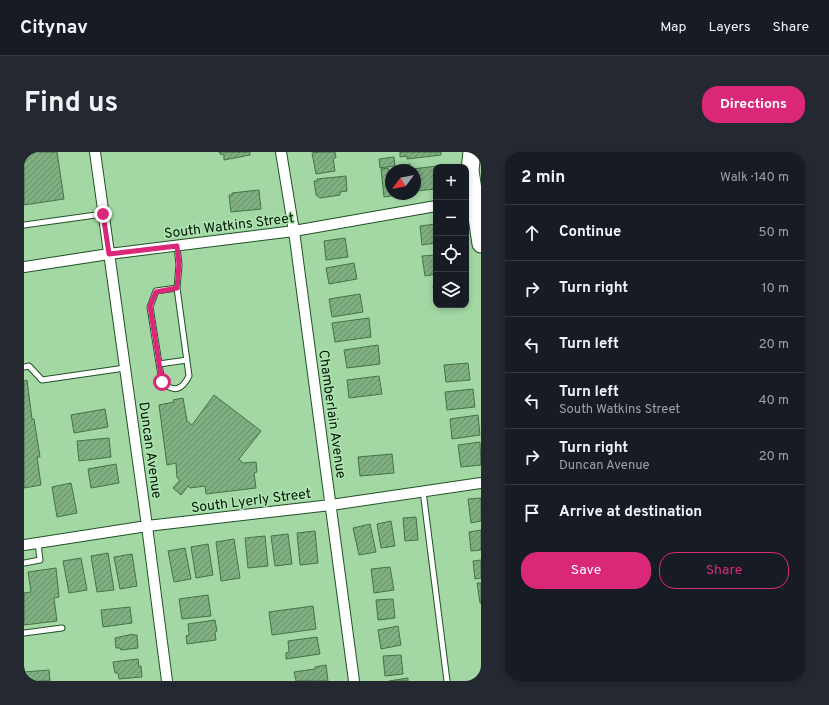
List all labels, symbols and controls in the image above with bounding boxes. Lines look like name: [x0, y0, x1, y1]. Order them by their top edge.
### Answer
text: Citynav: [20, 16, 88, 40]
text: Map: [660, 19, 686, 36]
text: Layers: [708, 19, 750, 36]
text: Share: [772, 19, 809, 36]
text: Find us: [24, 86, 118, 122]
button: Directions: [702, 86, 805, 123]
north arrow: [385, 164, 421, 200]
map controls: [433, 164, 469, 308]
button: +: [433, 164, 469, 200]
text: 2 min: [521, 167, 565, 189]
text: Walk · 140 m: [720, 170, 789, 186]
button: −: [433, 200, 469, 236]
route end: [94, 205, 112, 223]
street label: South Watkins Street: [163, 210, 295, 243]
icon: ahead: [521, 222, 543, 244]
text: Continue: [559, 223, 621, 242]
text: 50 m: [759, 225, 789, 241]
button: locate: [433, 236, 469, 272]
button: layers: [433, 272, 469, 308]
icon: right: [521, 278, 543, 300]
text: Turn right: [559, 279, 628, 298]
text: 10 m: [762, 281, 789, 297]
icon: left: [521, 334, 543, 356]
text: Turn left: [559, 335, 619, 354]
text: 20 m: [759, 337, 789, 353]
street label: Chamberlain Avenue: [314, 349, 349, 480]
route start: [153, 373, 171, 391]
text: Turn left: [559, 383, 619, 402]
icon: left: [521, 390, 543, 412]
text: 40 m: [759, 393, 789, 409]
street label: Duncan Avenue: [134, 401, 165, 500]
text: South Watkins Street: [559, 402, 680, 418]
text: Turn right: [559, 439, 628, 458]
icon: right: [521, 446, 543, 468]
text: 20 m: [759, 449, 789, 465]
text: Duncan Avenue: [559, 458, 649, 474]
street label: South Lyerly Street: [190, 486, 312, 517]
icon: arrive: [521, 502, 543, 524]
text: Arrive at destination: [559, 503, 702, 522]
button: Save: [521, 552, 651, 589]
button: Share: [659, 552, 789, 589]

